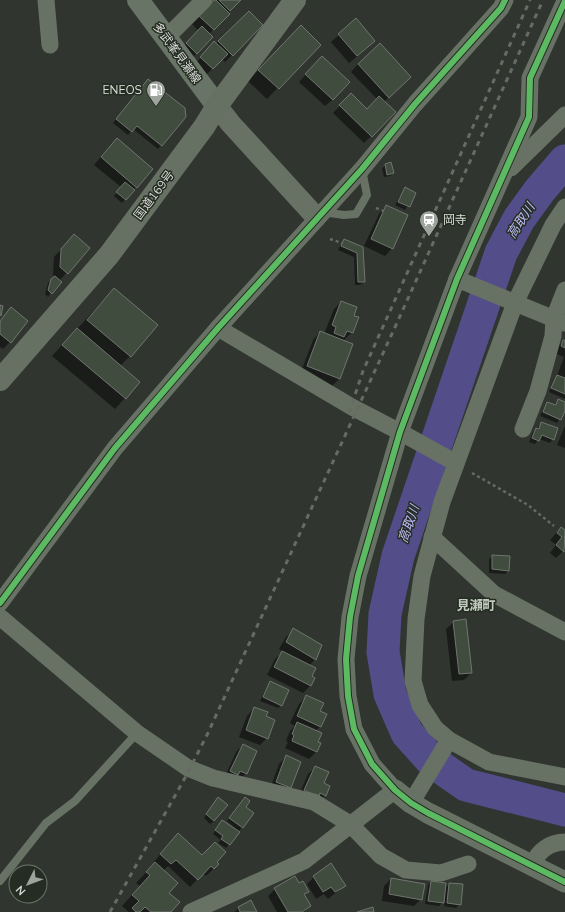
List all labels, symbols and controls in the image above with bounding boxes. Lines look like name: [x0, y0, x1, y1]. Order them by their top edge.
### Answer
street label: 多武峯見瀬線: [149, 19, 205, 87]
fuel station icon: ENEOS: [145, 79, 167, 107]
place label: ENEOS: [103, 82, 142, 98]
street label: 国道169号: [130, 167, 178, 223]
water label: 高取川: [503, 198, 540, 242]
station icon: 岡寺: [418, 209, 440, 237]
place label: 岡寺: [443, 212, 467, 228]
water label: 高取川: [394, 501, 425, 545]
district label: 見瀬町: [456, 597, 496, 615]
north arrow: [8, 864, 48, 904]
text: N: [13, 882, 29, 898]

